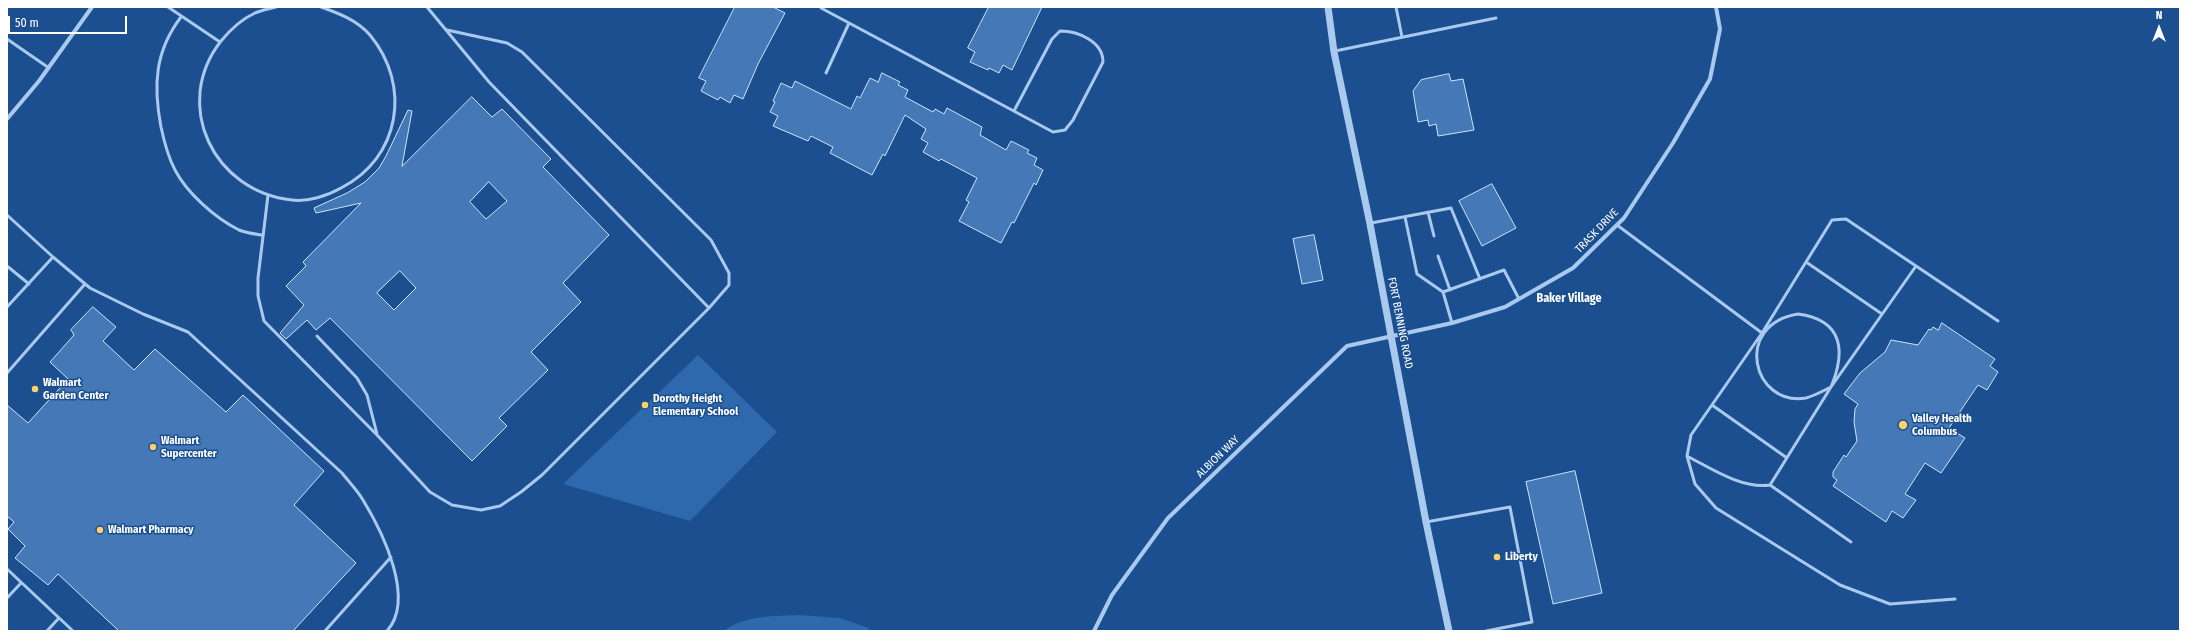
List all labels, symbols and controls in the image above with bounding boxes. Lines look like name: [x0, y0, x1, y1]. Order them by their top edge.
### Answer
scale bar: [10, 8, 129, 34]
north arrow: [2139, 8, 2179, 48]
text: N: [2156, 9, 2162, 22]
text: 50 m: [15, 16, 39, 30]
street label: TRASK DRIVE: [1573, 206, 1621, 256]
street label: FORT BENNING ROAD: [1385, 276, 1415, 370]
district label: Baker Village: [1536, 292, 1602, 306]
place label: Walmart Garden Center: [43, 376, 108, 402]
marker: Walmart Garden Center: [30, 384, 40, 394]
place label: Dorothy Height Elementary School: [653, 392, 738, 418]
marker: Dorothy Height Elementary School: [640, 400, 650, 410]
place label: Valley Health Columbus: [1912, 412, 1972, 438]
marker: Valley Health Columbus: [1897, 419, 1909, 431]
street label: ALBION WAY: [1194, 433, 1242, 481]
place label: Walmart Supercenter: [161, 434, 217, 460]
marker: Walmart Supercenter: [148, 442, 158, 452]
place label: Walmart Pharmacy: [108, 523, 193, 537]
marker: Walmart Pharmacy: [95, 525, 105, 535]
place label: Liberty: [1505, 550, 1538, 564]
marker: Liberty: [1492, 552, 1502, 562]

